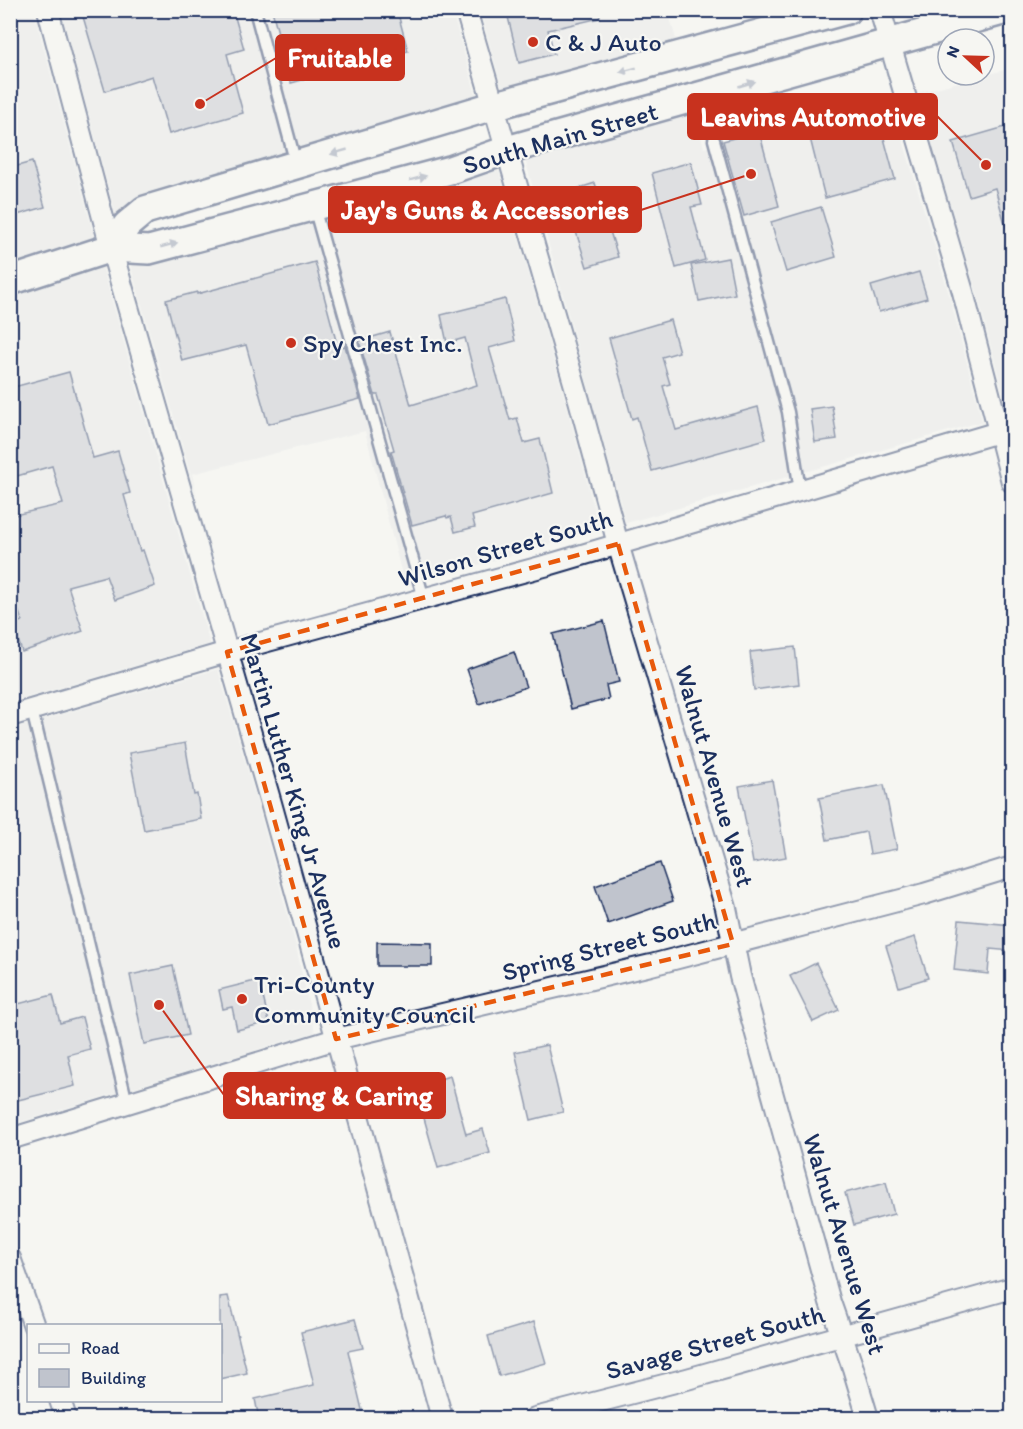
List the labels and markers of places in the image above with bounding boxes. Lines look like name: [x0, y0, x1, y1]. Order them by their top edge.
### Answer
place label: C & J Auto: [545, 26, 662, 58]
callout: Fruitable: [276, 35, 404, 80]
marker: C & J Auto: [526, 35, 540, 49]
callout: Leavins Automotive: [688, 94, 937, 139]
callout: Jay's Guns & Accessories: [329, 187, 641, 232]
place label: Spy Chest Inc.: [303, 327, 463, 359]
marker: Spy Chest Inc.: [284, 336, 298, 350]
place label: Tri-County Community Council: [254, 968, 475, 1030]
marker: Tri-County Community Council: [235, 992, 249, 1006]
callout: Sharing & Caring: [224, 1073, 445, 1118]

